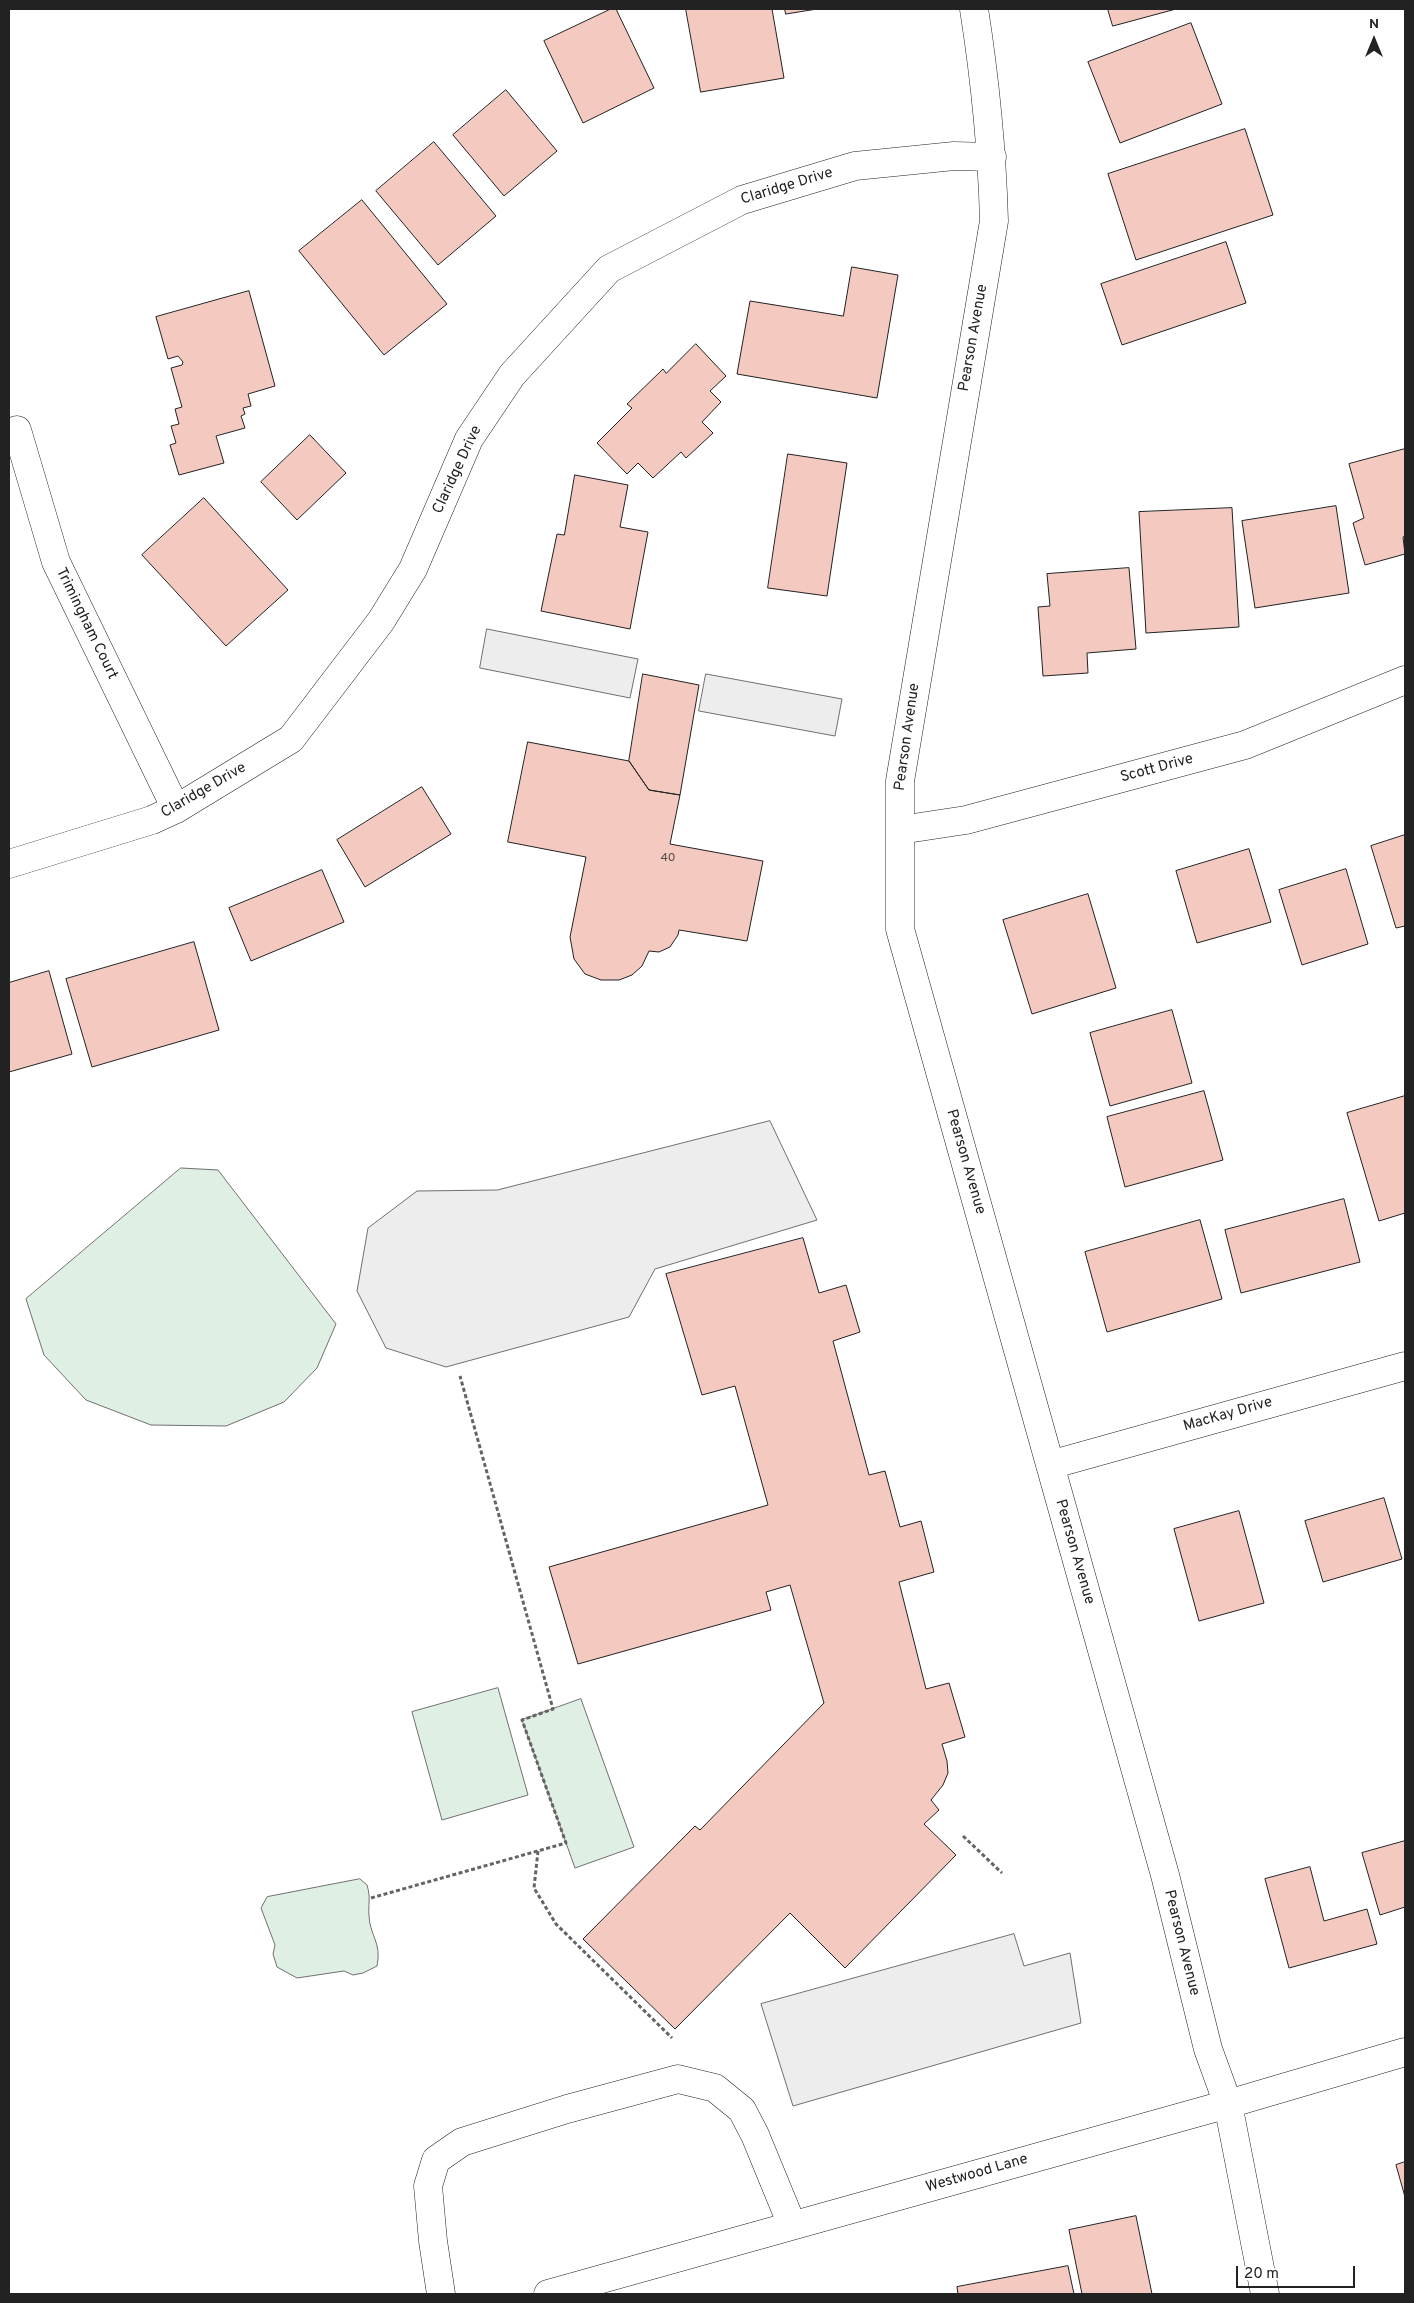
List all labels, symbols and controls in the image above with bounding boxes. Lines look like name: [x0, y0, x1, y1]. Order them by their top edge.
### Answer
north arrow: [1349, 15, 1399, 65]
text: N: [1369, 16, 1379, 33]
street label: Claridge Drive: [739, 164, 835, 210]
street label: Pearson Avenue: [956, 283, 992, 393]
street label: Claridge Drive: [430, 423, 486, 517]
street label: Trimingham Court: [51, 565, 121, 683]
street label: Pearson Avenue: [892, 682, 924, 792]
street label: Scott Drive: [1119, 751, 1195, 787]
street label: Claridge Drive: [158, 759, 250, 823]
house number: 40: [660, 852, 676, 866]
street label: Pearson Avenue: [941, 1107, 989, 1217]
street label: MacKay Drive: [1181, 1394, 1275, 1436]
street label: Pearson Avenue: [1050, 1497, 1098, 1607]
street label: Pearson Avenue: [1159, 1888, 1203, 1998]
street label: Westwood Lane: [924, 2151, 1030, 2197]
scale bar: [1239, 2256, 1358, 2288]
text: 20 m: [1244, 2265, 1279, 2284]

